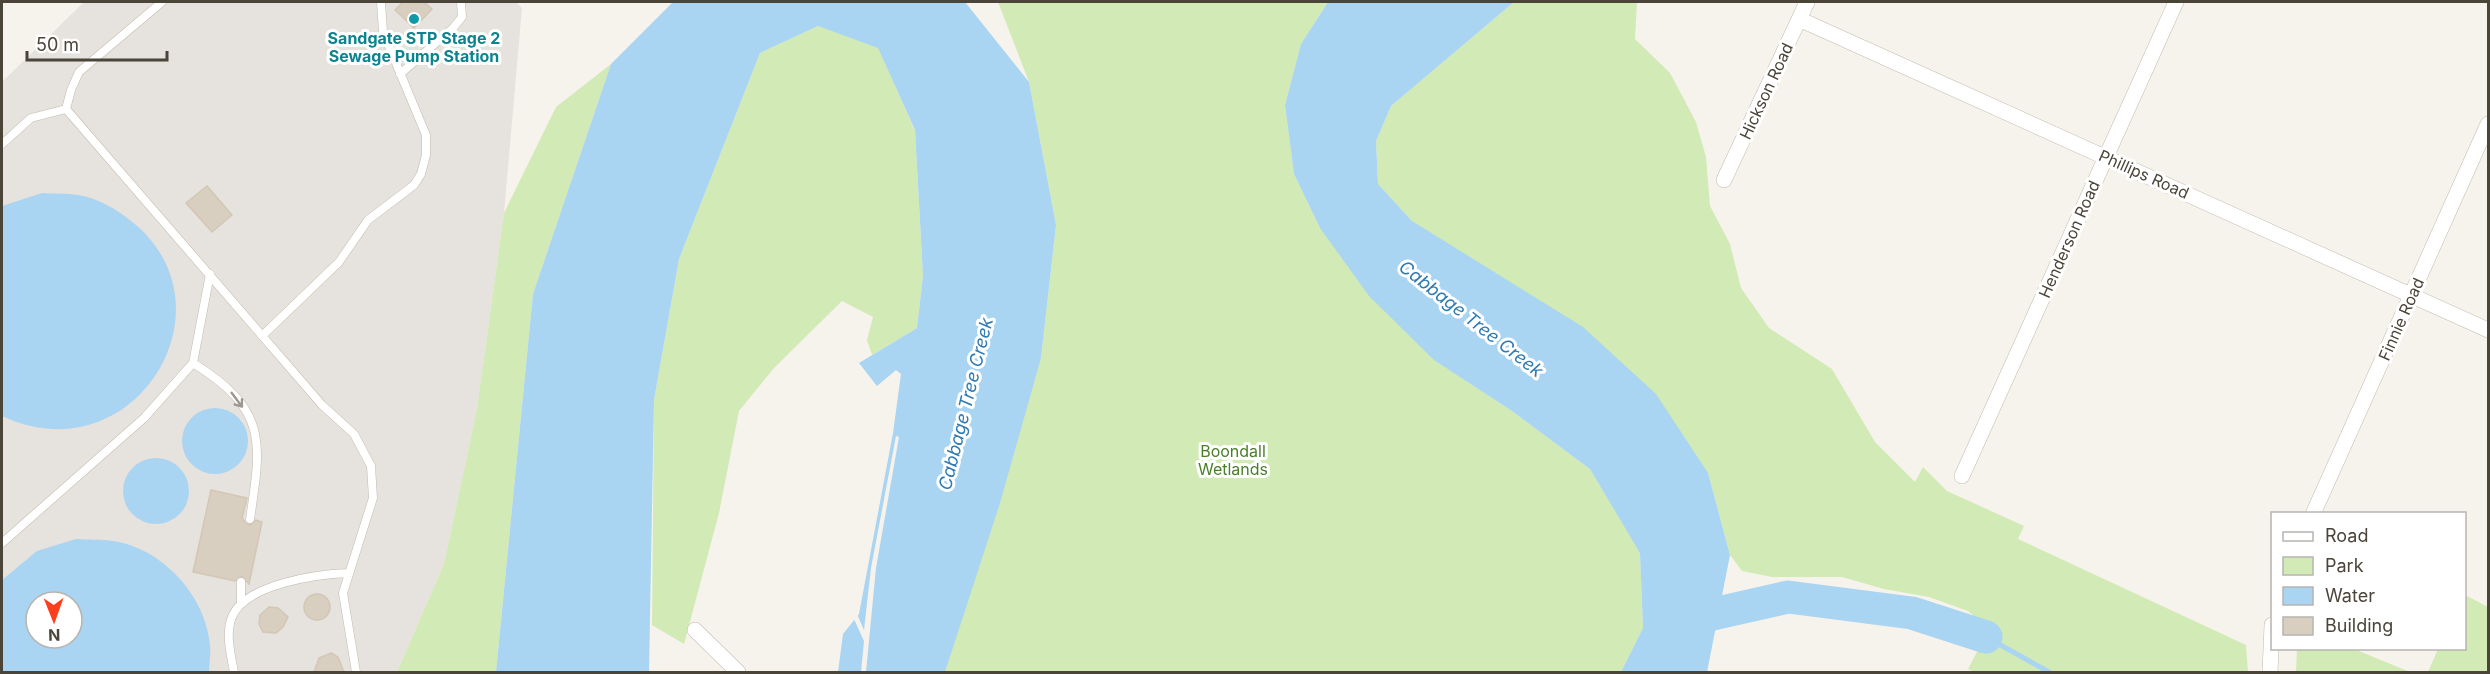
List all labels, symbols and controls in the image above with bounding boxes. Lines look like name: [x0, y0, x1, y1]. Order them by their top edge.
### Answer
marker: Sandgate STP Stage 2 Sewage Pump Station: [407, 12, 421, 26]
scale bar: [27, 24, 166, 62]
place label: Sandgate STP Stage 2 Sewage Pump Station: [328, 28, 500, 66]
text: 50 m: [36, 34, 79, 55]
street label: Hickson Road: [1735, 40, 1797, 142]
street label: Phillips Road: [2096, 145, 2192, 203]
street label: Henderson Road: [2034, 177, 2104, 301]
water label: Cabbage Tree Creek: [1395, 256, 1548, 382]
street label: Finnie Road: [2374, 274, 2428, 364]
water label: Cabbage Tree Creek: [934, 314, 997, 492]
one-way arrow: [231, 392, 244, 408]
park label: Boondall Wetlands: [1198, 441, 1268, 479]
legend: [2271, 512, 2466, 650]
text: Road: [2325, 525, 2368, 546]
text: Park: [2325, 555, 2364, 576]
text: Water: [2325, 585, 2375, 606]
north arrow: [24, 590, 84, 650]
text: Building: [2325, 615, 2393, 636]
text: N: [48, 625, 61, 645]

